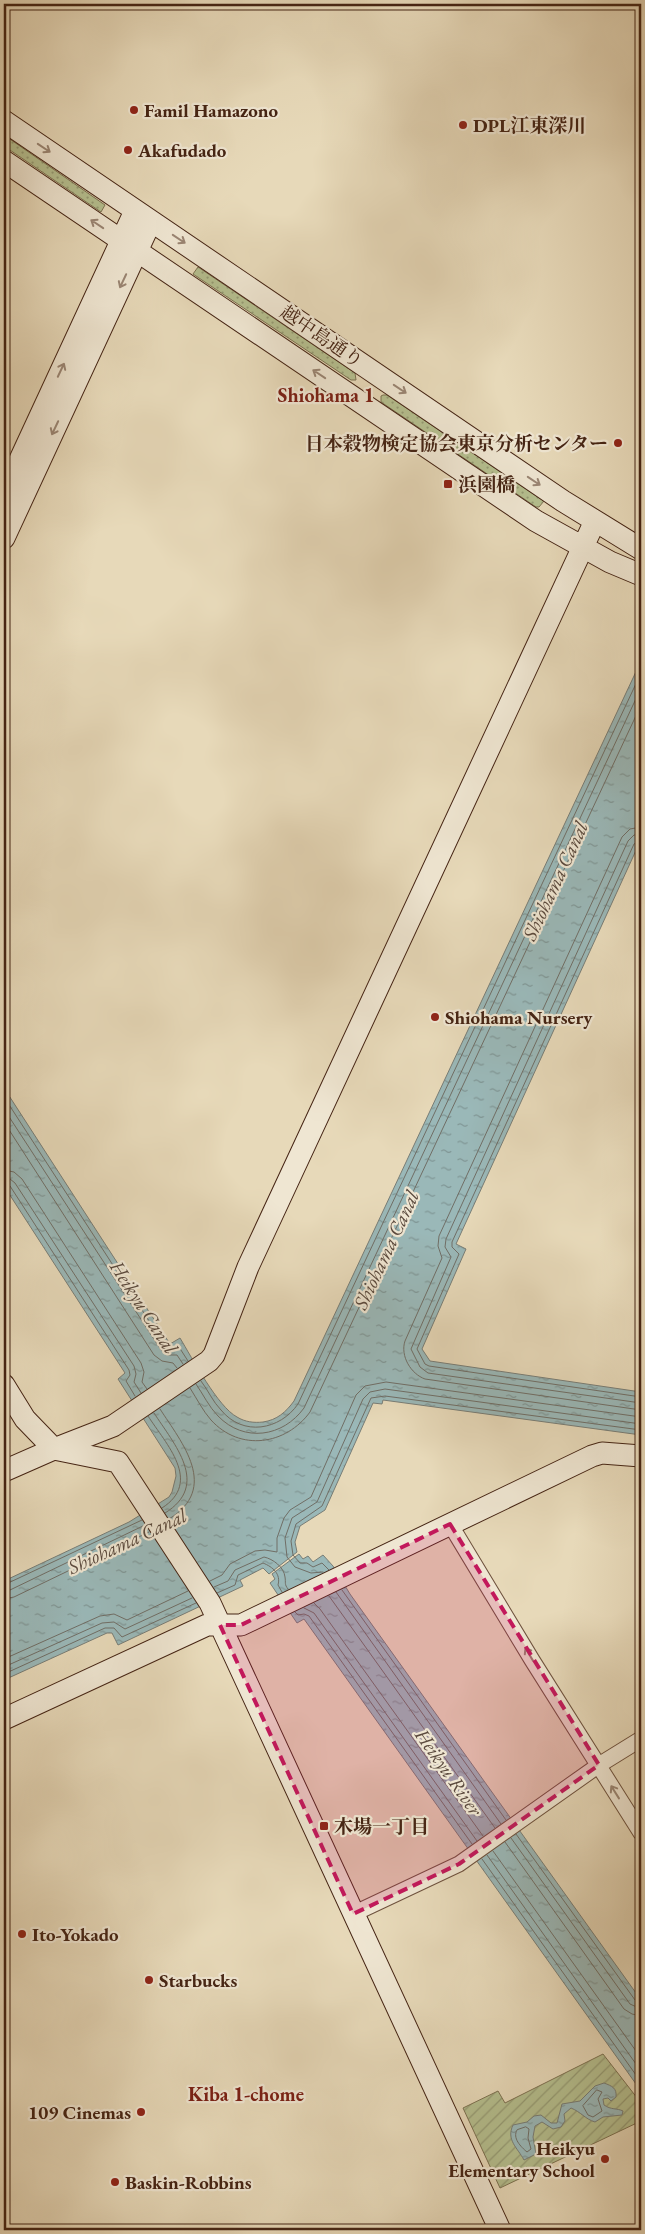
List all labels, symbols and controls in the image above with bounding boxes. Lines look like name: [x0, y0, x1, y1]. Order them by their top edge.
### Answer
place label: Famil Hamazono: [144, 98, 279, 123]
marker: Famil Hamazono: [128, 104, 140, 116]
place label: DPL江東深川: [473, 113, 586, 138]
marker: DPL江東深川: [457, 119, 469, 131]
place label: Akafudado: [137, 138, 227, 163]
one-way arrow: [37, 143, 51, 153]
marker: Akafudado: [122, 144, 134, 156]
one-way arrow: [90, 219, 104, 229]
one-way arrow: [171, 234, 185, 244]
one-way arrow: [118, 273, 127, 288]
street label: 越中島通り: [275, 299, 368, 373]
one-way arrow: [57, 363, 66, 378]
one-way arrow: [312, 368, 326, 378]
district label: Shiohama 1: [278, 382, 374, 408]
one-way arrow: [393, 384, 407, 394]
one-way arrow: [49, 420, 59, 435]
place label: 日本穀物検定協会東京分析センター: [305, 431, 608, 456]
marker: 日本穀物検定協会東京分析センター: [612, 437, 624, 449]
place label: 浜園橋: [458, 472, 515, 497]
one-way arrow: [527, 476, 541, 486]
marker: 浜園橋: [442, 478, 454, 490]
water label: Shiohama Canal: [516, 816, 594, 946]
place label: Shiohama Nursery: [445, 1005, 593, 1030]
marker: Shiohama Nursery: [429, 1011, 441, 1023]
water label: Shiohama Canal: [347, 1185, 425, 1315]
water label: Heikyu Canal: [104, 1254, 185, 1360]
water label: Shiohama Canal: [62, 1502, 192, 1580]
one-way arrow: [523, 1648, 533, 1662]
water label: Heikyu River: [409, 1722, 489, 1822]
one-way arrow: [610, 1785, 620, 1799]
place label: 木場一丁目: [334, 1814, 429, 1839]
marker: 木場一丁目: [318, 1820, 330, 1832]
place label: Ito-Yokado: [32, 1922, 119, 1947]
marker: Ito-Yokado: [16, 1928, 28, 1940]
place label: Starbucks: [159, 1968, 237, 1993]
marker: Starbucks: [143, 1974, 155, 1986]
district label: Kiba 1-chome: [188, 2081, 304, 2107]
place label: 109 Cinemas: [28, 2100, 131, 2125]
marker: 109 Cinemas: [135, 2106, 147, 2118]
place label: Heikyu Elementary School: [448, 2136, 596, 2183]
marker: Heikyu Elementary School: [599, 2153, 611, 2165]
place label: Baskin-Robbins: [125, 2170, 252, 2195]
marker: Baskin-Robbins: [109, 2176, 121, 2188]

